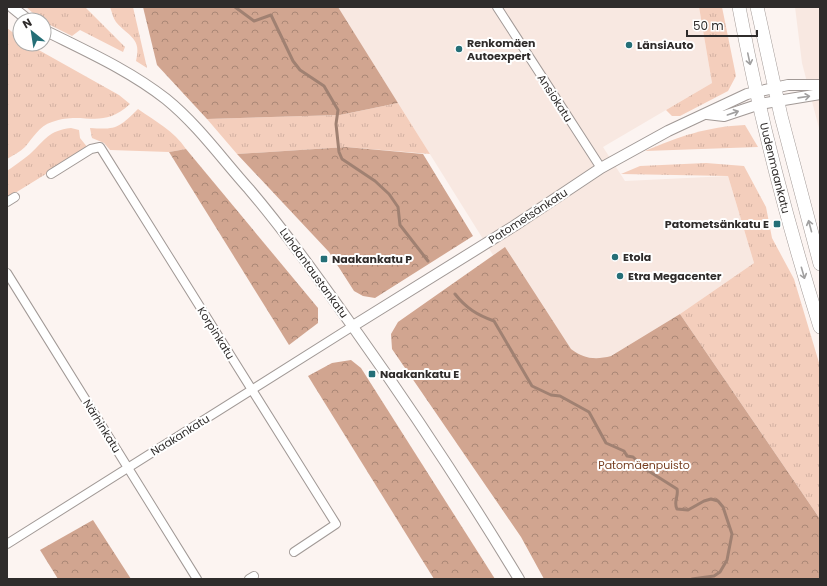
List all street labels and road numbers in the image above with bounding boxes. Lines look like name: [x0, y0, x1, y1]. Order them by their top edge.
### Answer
street label: Ansiokatu: [534, 71, 576, 125]
street label: Uudenmaankatu: [756, 121, 794, 215]
street label: Patometsänkatu: [485, 184, 571, 248]
street label: Luhdantaustankatu: [276, 225, 352, 321]
street label: Korpinkatu: [194, 304, 238, 362]
street label: Närhinkatu: [79, 396, 125, 456]
street label: Naakankatu: [147, 410, 213, 460]

